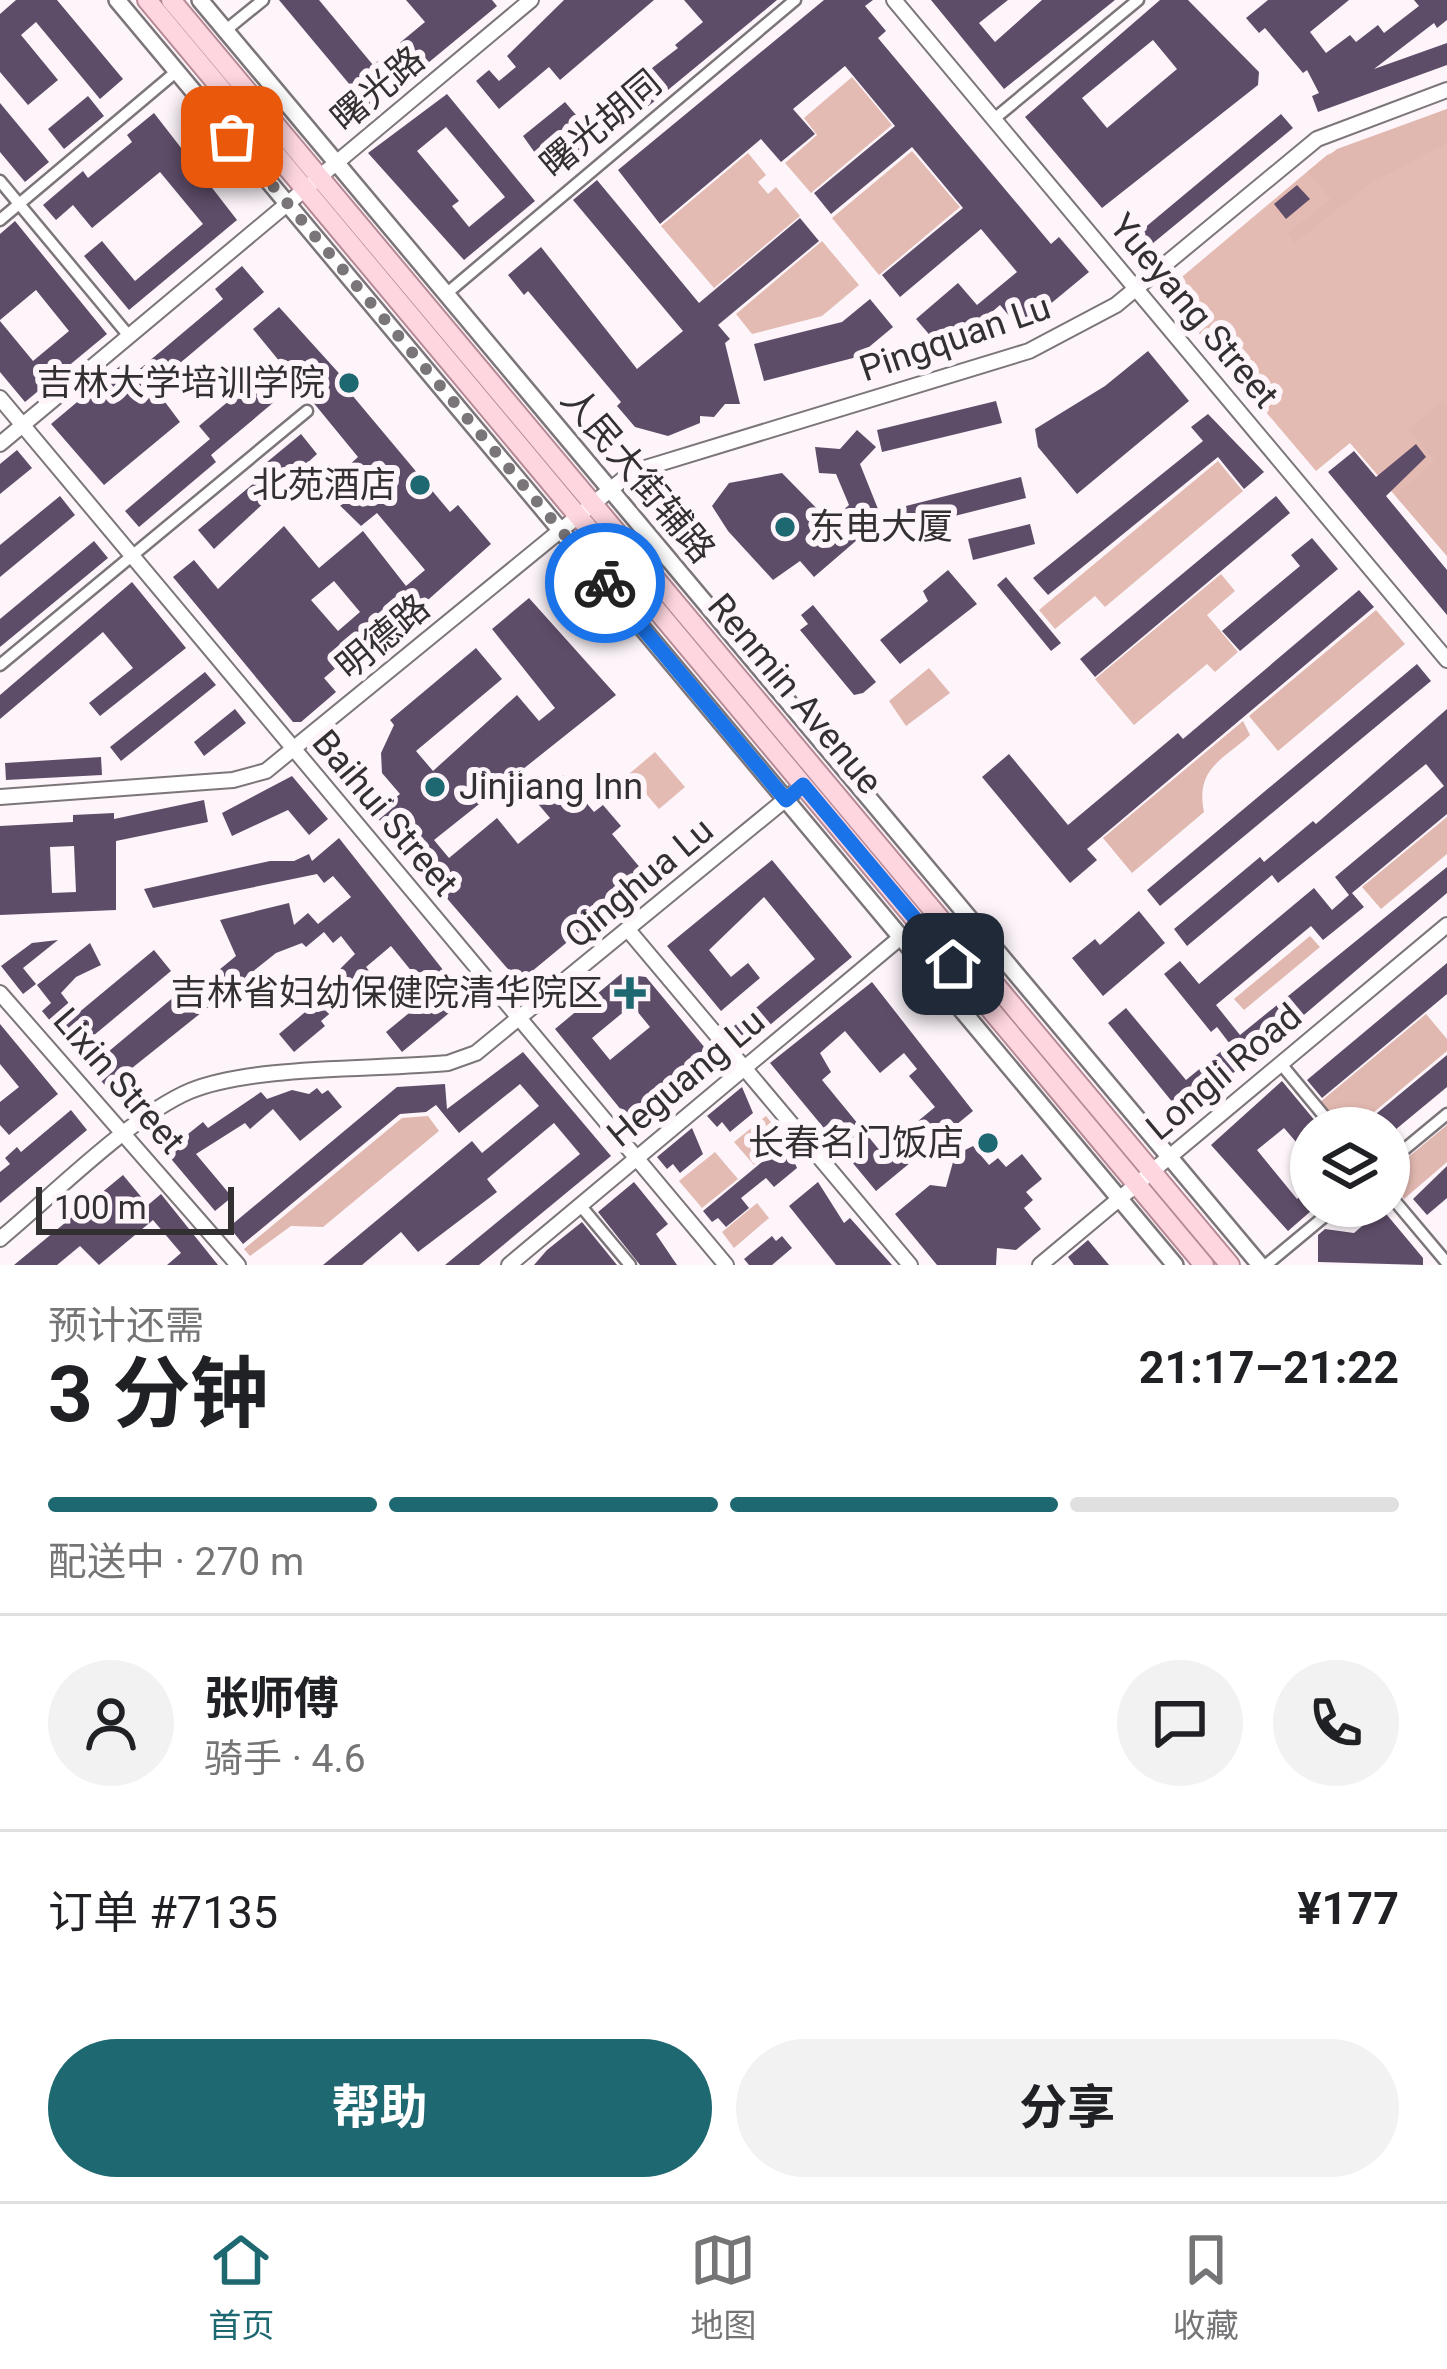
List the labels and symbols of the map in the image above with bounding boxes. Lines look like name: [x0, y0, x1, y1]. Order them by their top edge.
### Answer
street label: 曙光路: [323, 38, 433, 140]
street label: 曙光胡同: [532, 62, 670, 186]
pin: [181, 86, 283, 188]
street label: Yueyang Street: [1101, 206, 1287, 416]
street label: Pingquan Lu: [854, 286, 1056, 390]
place label: 吉林大学培训学院: [37, 362, 325, 404]
marker: 吉林大学培训学院: [336, 370, 362, 396]
street label: 人民大街辅路: [552, 379, 724, 571]
place label: 北苑酒店: [252, 464, 396, 506]
marker: 北苑酒店: [407, 472, 433, 498]
place label: 东电大厦: [809, 506, 953, 548]
marker: 东电大厦: [772, 514, 798, 540]
courier: [545, 523, 665, 643]
street label: 明德路: [328, 586, 438, 688]
street label: Renmin Avenue: [699, 586, 891, 802]
street label: Baihui Street: [304, 722, 466, 904]
place label: Jinjiang Inn: [459, 766, 643, 808]
marker: Jinjiang Inn: [422, 774, 448, 800]
street label: Qinghua Lu: [556, 809, 722, 957]
pin: [902, 913, 1004, 1015]
place label: 吉林省妇幼保健院清华院区: [171, 972, 603, 1014]
marker: 吉林省妇幼保健院清华院区: [614, 977, 646, 1009]
street label: Longli Road: [1138, 995, 1310, 1149]
street label: Lixin Street: [45, 1000, 193, 1162]
street label: Heguang Lu: [599, 1000, 773, 1156]
place label: 长春名门饭店: [748, 1122, 964, 1164]
marker: 长春名门饭店: [975, 1130, 1001, 1156]
scale bar: [36, 1181, 234, 1234]

